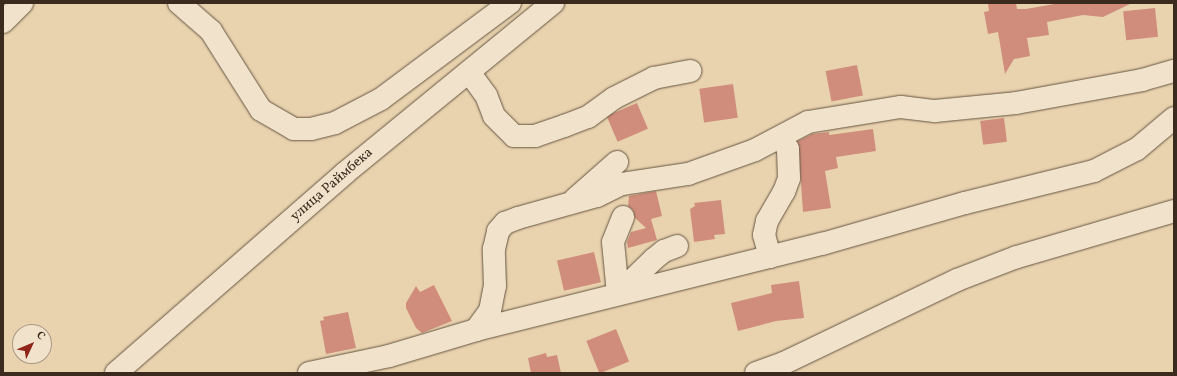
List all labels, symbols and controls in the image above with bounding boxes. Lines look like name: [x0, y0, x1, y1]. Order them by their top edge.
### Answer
street label: улица Раймбека: [287, 145, 377, 225]
north arrow: [12, 324, 52, 364]
text: С: [32, 328, 48, 344]

